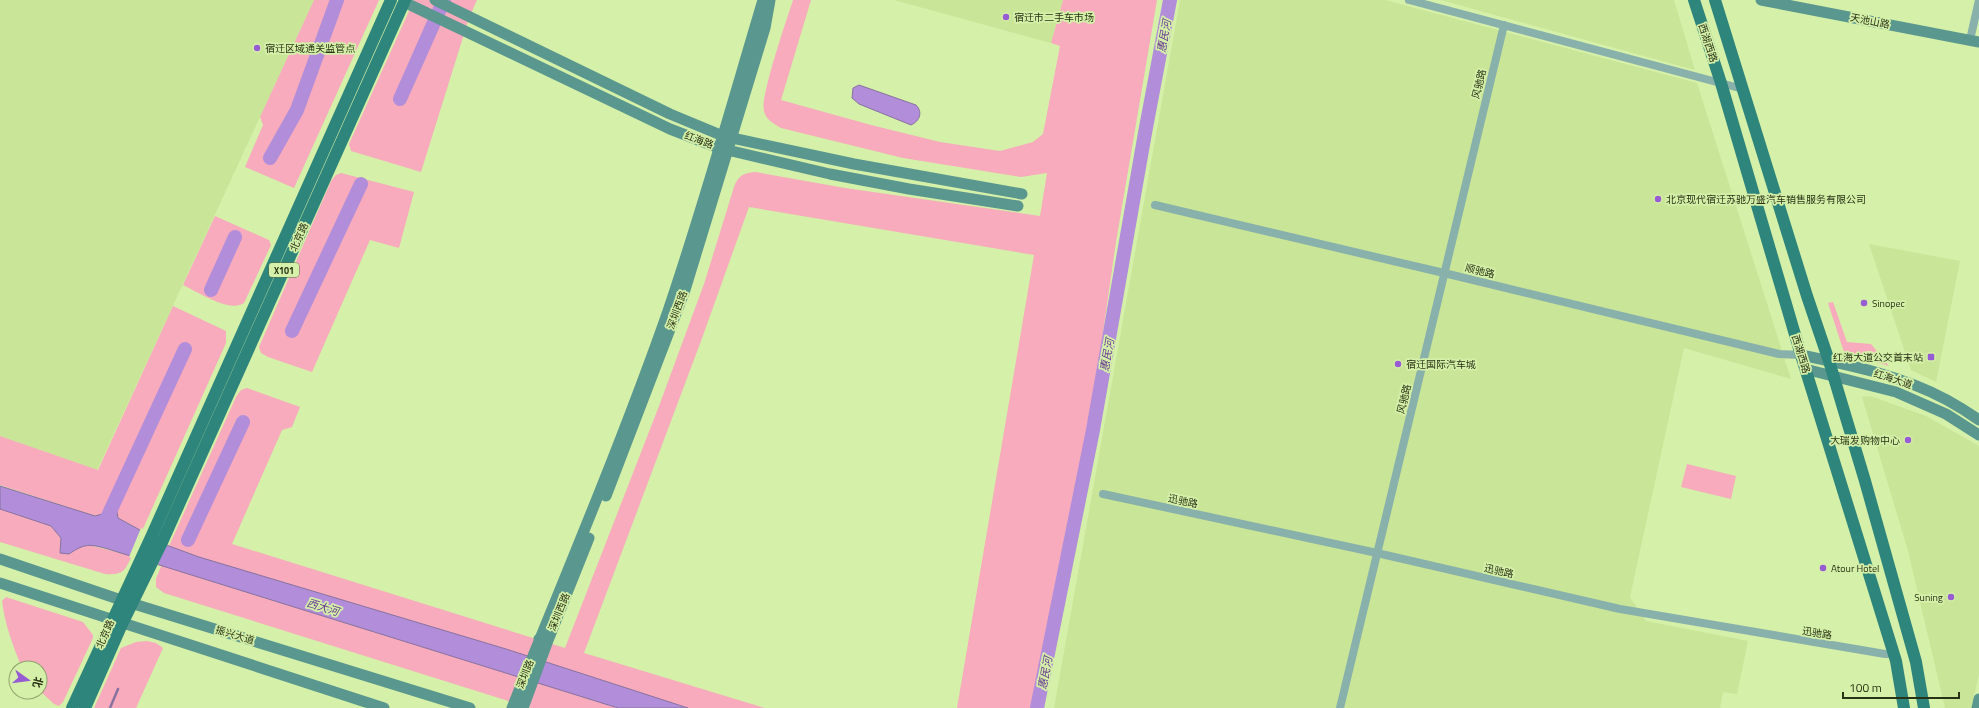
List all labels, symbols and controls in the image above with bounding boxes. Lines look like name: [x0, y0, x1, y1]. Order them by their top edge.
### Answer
place label: 宿迁市二手车市场: [1014, 10, 1094, 25]
street label: 天池山路: [1849, 10, 1891, 32]
marker: 宿迁市二手车市场: [1001, 12, 1011, 22]
water label: 惠民河: [1153, 16, 1175, 54]
street label: 西湖西路: [1695, 22, 1721, 64]
place label: 宿迁区域通关监管点: [265, 41, 355, 56]
marker: 宿迁区域通关监管点: [252, 43, 262, 53]
street label: 风驰路: [1468, 68, 1490, 100]
street label: 红海路: [682, 128, 716, 152]
place label: 北京现代宿迁苏驰万盛汽车销售服务有限公司: [1666, 192, 1866, 207]
marker: 北京现代宿迁苏驰万盛汽车销售服务有限公司: [1653, 194, 1663, 204]
street label: 北京路: [286, 220, 312, 254]
street label: 顺驰路: [1464, 260, 1496, 282]
road number: X101: [269, 263, 299, 277]
street label: 深圳西路: [663, 289, 691, 331]
place label: Sinopec: [1872, 296, 1905, 311]
marker: Sinopec: [1859, 298, 1869, 308]
street label: 西湖西路: [1788, 333, 1814, 375]
water label: 惠民河: [1096, 335, 1118, 373]
place label: 红海大道公交首末站: [1833, 350, 1923, 365]
marker: 红海大道公交首末站: [1926, 352, 1936, 362]
place label: 宿迁国际汽车城: [1406, 357, 1476, 372]
marker: 宿迁国际汽车城: [1393, 359, 1403, 369]
street label: 红海大道: [1872, 366, 1914, 392]
street label: 风驰路: [1393, 383, 1415, 415]
place label: 大瑞发购物中心: [1830, 433, 1900, 448]
marker: 大瑞发购物中心: [1903, 435, 1913, 445]
street label: 迅驰路: [1167, 491, 1199, 511]
street label: 迅驰路: [1483, 560, 1515, 582]
place label: Atour Hotel: [1831, 561, 1879, 576]
marker: Atour Hotel: [1818, 563, 1828, 573]
place label: Suning: [1914, 590, 1943, 605]
street label: 深圳西路: [545, 591, 573, 633]
marker: Suning: [1946, 592, 1956, 602]
water label: 西大河: [305, 595, 343, 620]
street label: 北京路: [92, 617, 118, 651]
street label: 振兴大道: [214, 622, 256, 648]
street label: 迅驰路: [1801, 623, 1833, 643]
water label: 惠民河: [1034, 653, 1056, 691]
street label: 深圳路: [512, 657, 538, 691]
north arrow: [8, 660, 48, 700]
scale bar: [1843, 674, 1959, 700]
text: 北: [29, 675, 47, 690]
text: 100 m: [1849, 678, 1882, 697]

